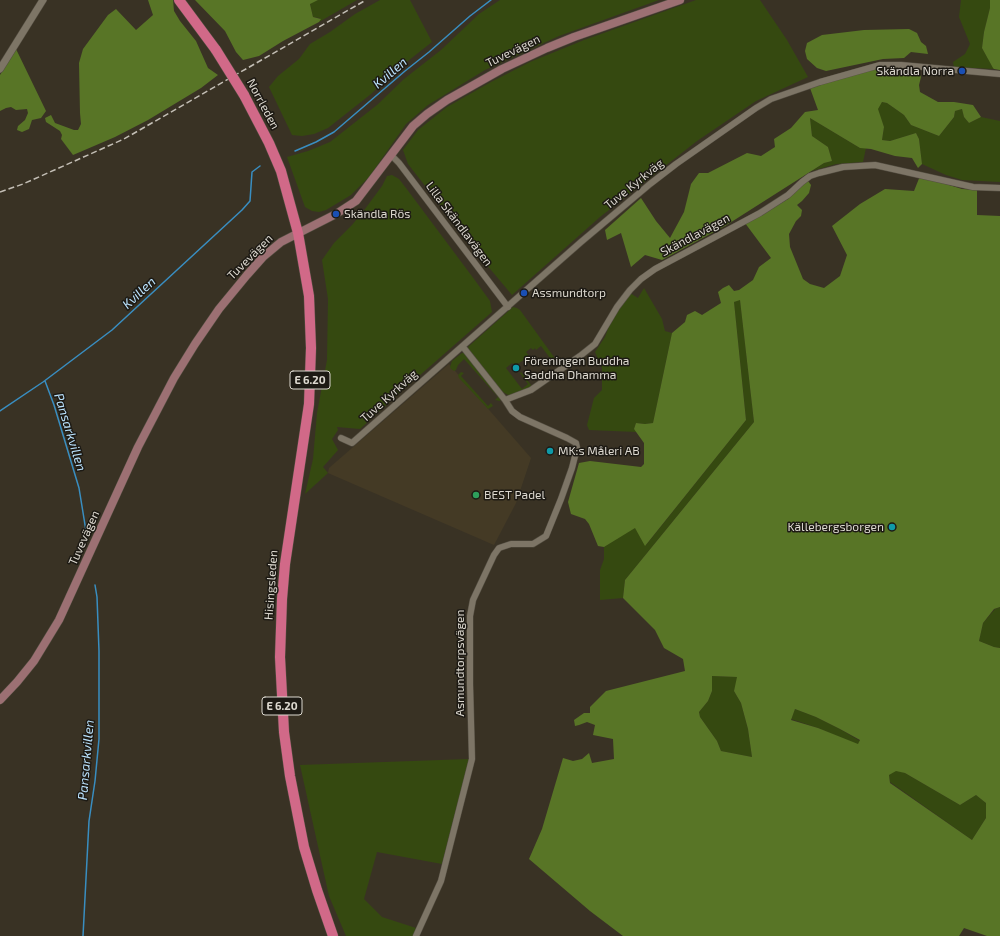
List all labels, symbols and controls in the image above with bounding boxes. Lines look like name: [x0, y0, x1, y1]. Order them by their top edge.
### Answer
street label: Tuvevägen: [484, 32, 542, 70]
water label: Kvillen: [370, 54, 410, 92]
place label: Skändla Norra: [876, 64, 954, 78]
marker: Skändla Norra: [957, 66, 967, 76]
street label: Norrleden: [244, 76, 282, 132]
street label: Tuve Kyrkväg: [602, 156, 666, 212]
street label: Lilla Skändlavägen: [423, 179, 495, 269]
place label: Skändla Rös: [344, 207, 410, 221]
marker: Skändla Rös: [331, 209, 341, 219]
street label: Skändlavägen: [658, 211, 732, 259]
street label: Tuvevägen: [224, 231, 276, 283]
water label: Kvillen: [119, 274, 159, 312]
place label: Assmundtorp: [532, 286, 606, 300]
marker: Assmundtorp: [519, 288, 529, 298]
place label: Föreningen Buddha Saddha Dhamma: [524, 354, 629, 382]
marker: Föreningen Buddha Saddha Dhamma: [511, 363, 521, 373]
street label: Tuve Kyrkväg: [358, 367, 420, 425]
road number: E 6.20: [290, 371, 330, 389]
water label: Pansarkvillen: [51, 391, 89, 473]
place label: MK:s Måleri AB: [558, 444, 640, 458]
marker: MK:s Måleri AB: [545, 446, 555, 456]
place label: BEST Padel: [484, 488, 545, 502]
marker: BEST Padel: [471, 490, 481, 500]
street label: Tuvevägen: [66, 508, 102, 568]
place label: Källebergsborgen: [787, 520, 884, 534]
marker: Källebergsborgen: [887, 522, 897, 532]
street label: Hisingsleden: [261, 550, 281, 620]
street label: Asmundtorpsvägen: [453, 610, 467, 716]
road number: E 6.20: [262, 697, 302, 715]
water label: Pansarkvillen: [75, 719, 97, 801]

